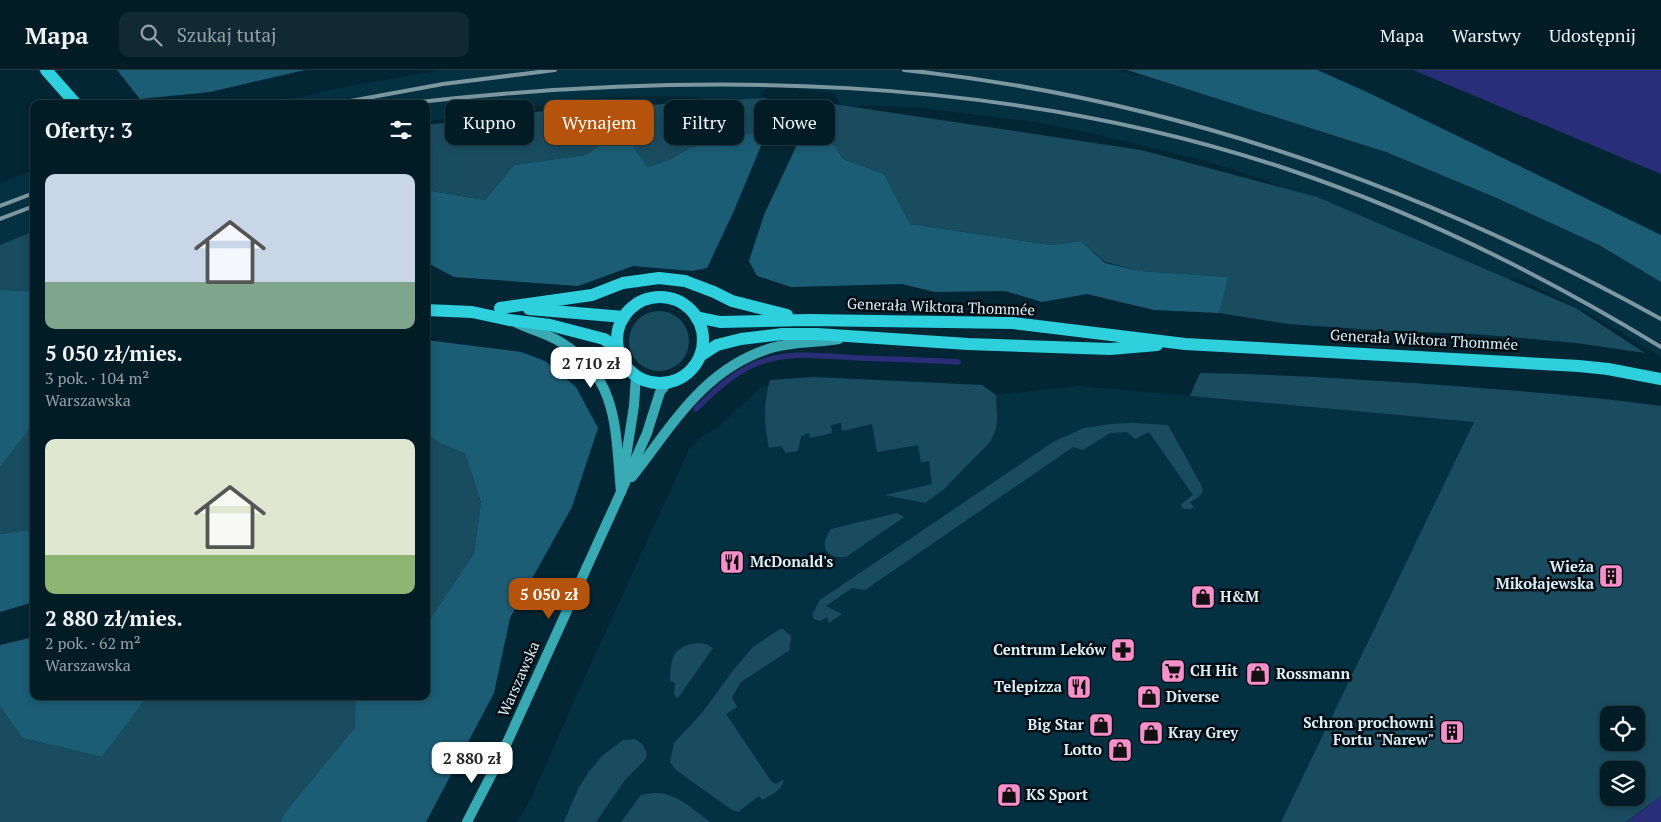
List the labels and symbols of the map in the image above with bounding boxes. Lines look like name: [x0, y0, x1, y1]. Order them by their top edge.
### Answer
street label: Generała Wiktora Thommée: [847, 293, 1035, 319]
street label: Generała Wiktora Thommée: [1330, 324, 1519, 354]
pin: 2 710 zł: [539, 346, 643, 389]
restaurant icon: McDonald's: [719, 549, 745, 575]
place label: McDonald's: [750, 551, 834, 571]
place label: Wieża Mikołajewska: [1496, 556, 1595, 593]
building icon: Wieża Mikołajewska: [1598, 563, 1624, 589]
pin: 5 050 zł: [497, 578, 601, 620]
shop icon: H&M: [1190, 584, 1216, 610]
place label: H&M: [1220, 586, 1259, 606]
street label: Warszawska: [493, 637, 544, 719]
pharmacy icon: Centrum Leków: [1110, 637, 1136, 663]
place label: Centrum Leków: [993, 639, 1106, 659]
supermarket icon: CH Hit: [1160, 658, 1186, 684]
place label: CH Hit: [1190, 660, 1238, 680]
shop icon: Rossmann: [1245, 661, 1271, 687]
place label: Rossmann: [1276, 663, 1350, 683]
restaurant icon: Telepizza: [1066, 674, 1092, 700]
place label: Telepizza: [994, 676, 1063, 696]
shop icon: Diverse: [1136, 684, 1162, 710]
place label: Diverse: [1166, 686, 1219, 706]
shop icon: Big Star: [1088, 712, 1114, 738]
place label: Schron prochowni Fortu "Narew": [1303, 712, 1434, 749]
place label: Big Star: [1028, 714, 1085, 734]
building icon: Schron prochowni Fortu "Narew": [1439, 719, 1465, 745]
shop icon: Kray Grey: [1138, 720, 1164, 746]
place label: Kray Grey: [1168, 722, 1239, 742]
shop icon: Lotto: [1107, 737, 1133, 763]
place label: Lotto: [1064, 739, 1102, 759]
pin: 2 880 zł: [420, 742, 524, 784]
shop icon: KS Sport: [996, 782, 1022, 808]
place label: KS Sport: [1026, 784, 1088, 804]

